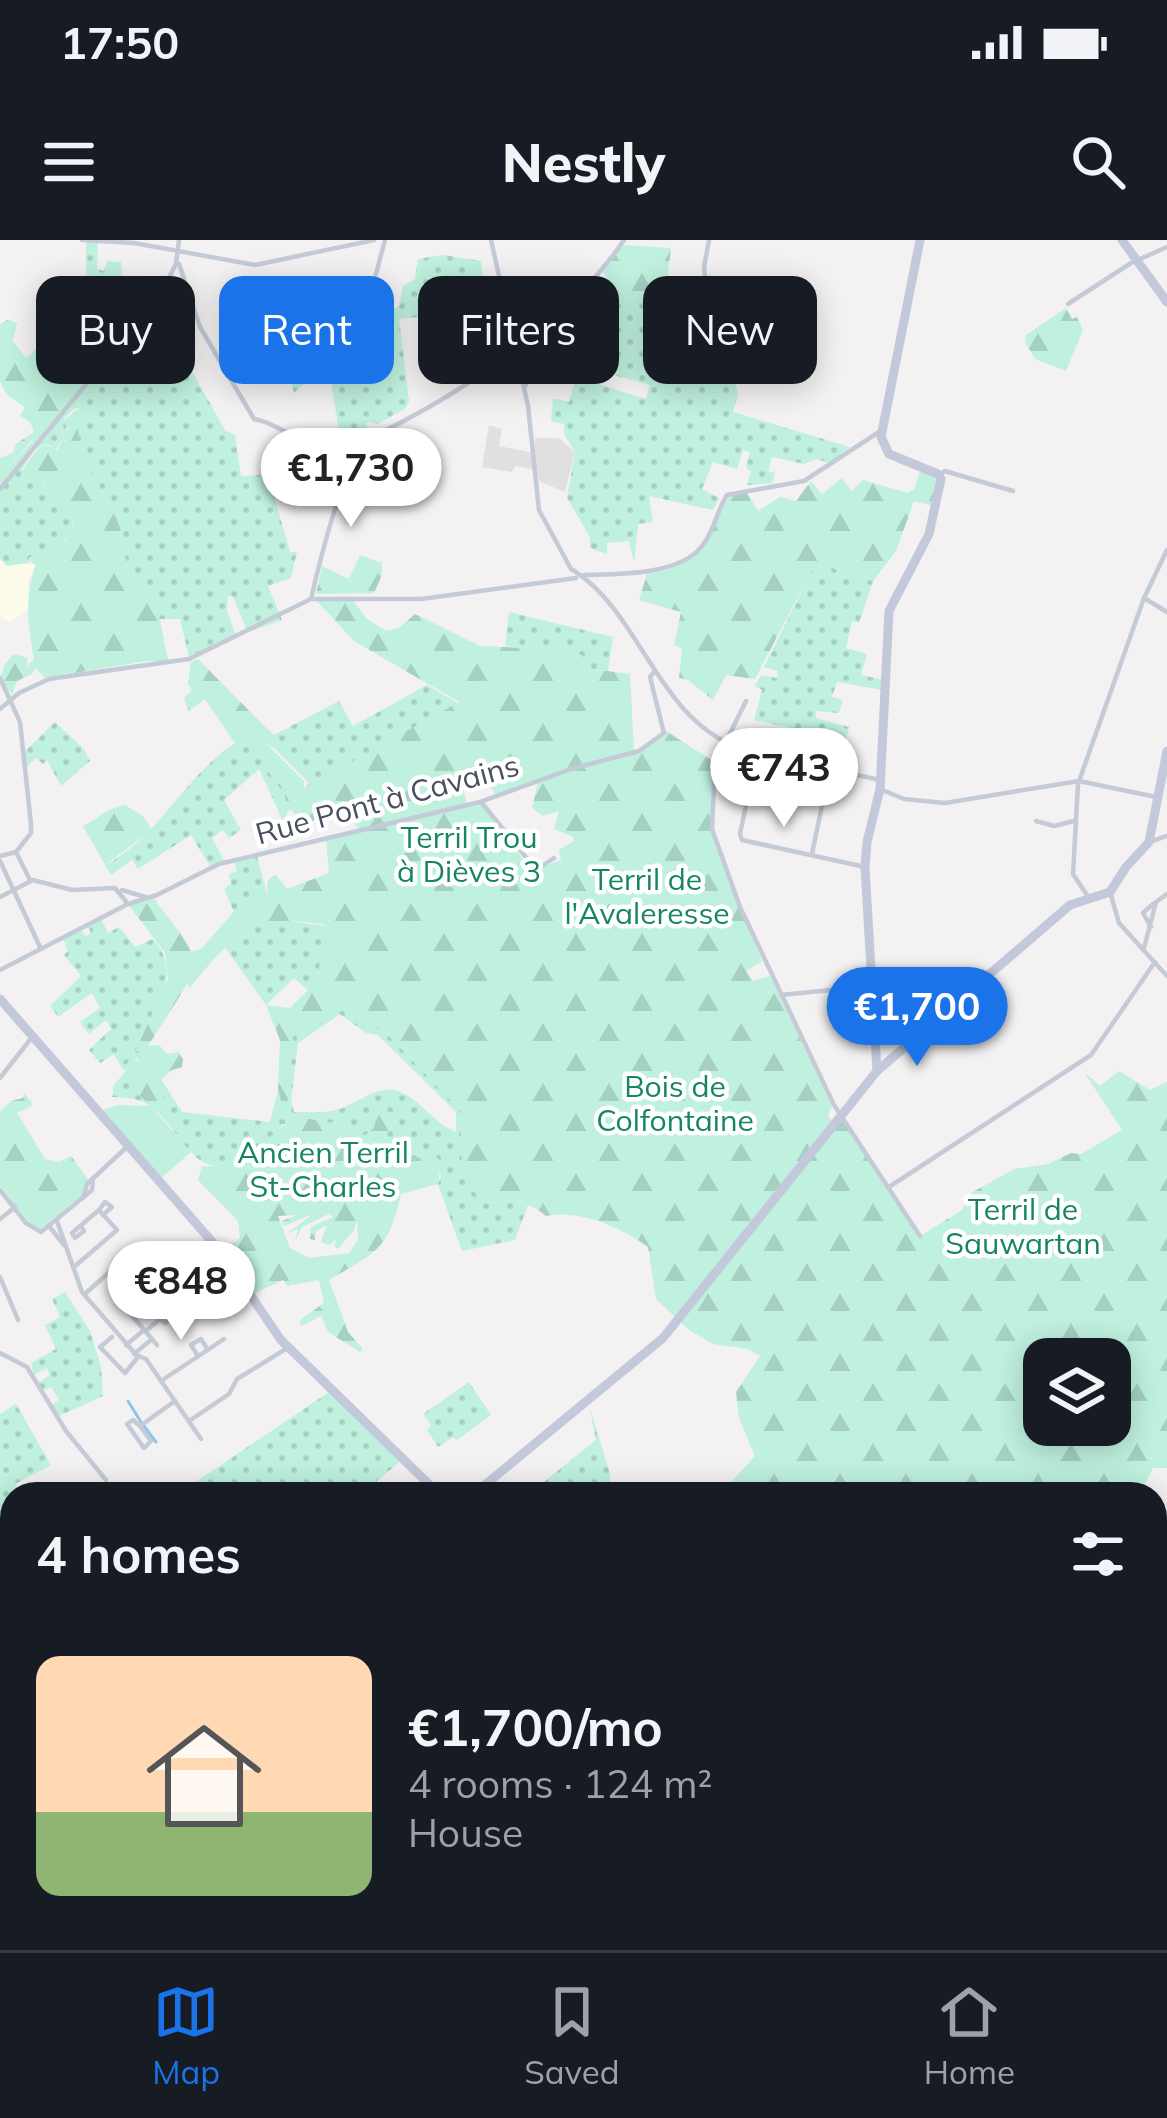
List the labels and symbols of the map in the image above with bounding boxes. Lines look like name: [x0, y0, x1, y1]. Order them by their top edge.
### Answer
pin: €1,730: [253, 428, 449, 530]
pin: €743: [713, 728, 855, 830]
street label: Rue Pont à Cavains: [251, 746, 523, 852]
park label: Terril Trou à Dièves 3: [397, 818, 541, 890]
park label: Terril de l'Avaleresse: [564, 860, 730, 932]
pin: €1,700: [819, 967, 1015, 1069]
park label: Bois de Colfontaine: [596, 1067, 754, 1139]
park label: Ancien Terril St-Charles: [237, 1133, 409, 1205]
park label: Terril de Sauwartan: [945, 1190, 1101, 1262]
pin: €848: [110, 1241, 252, 1343]

